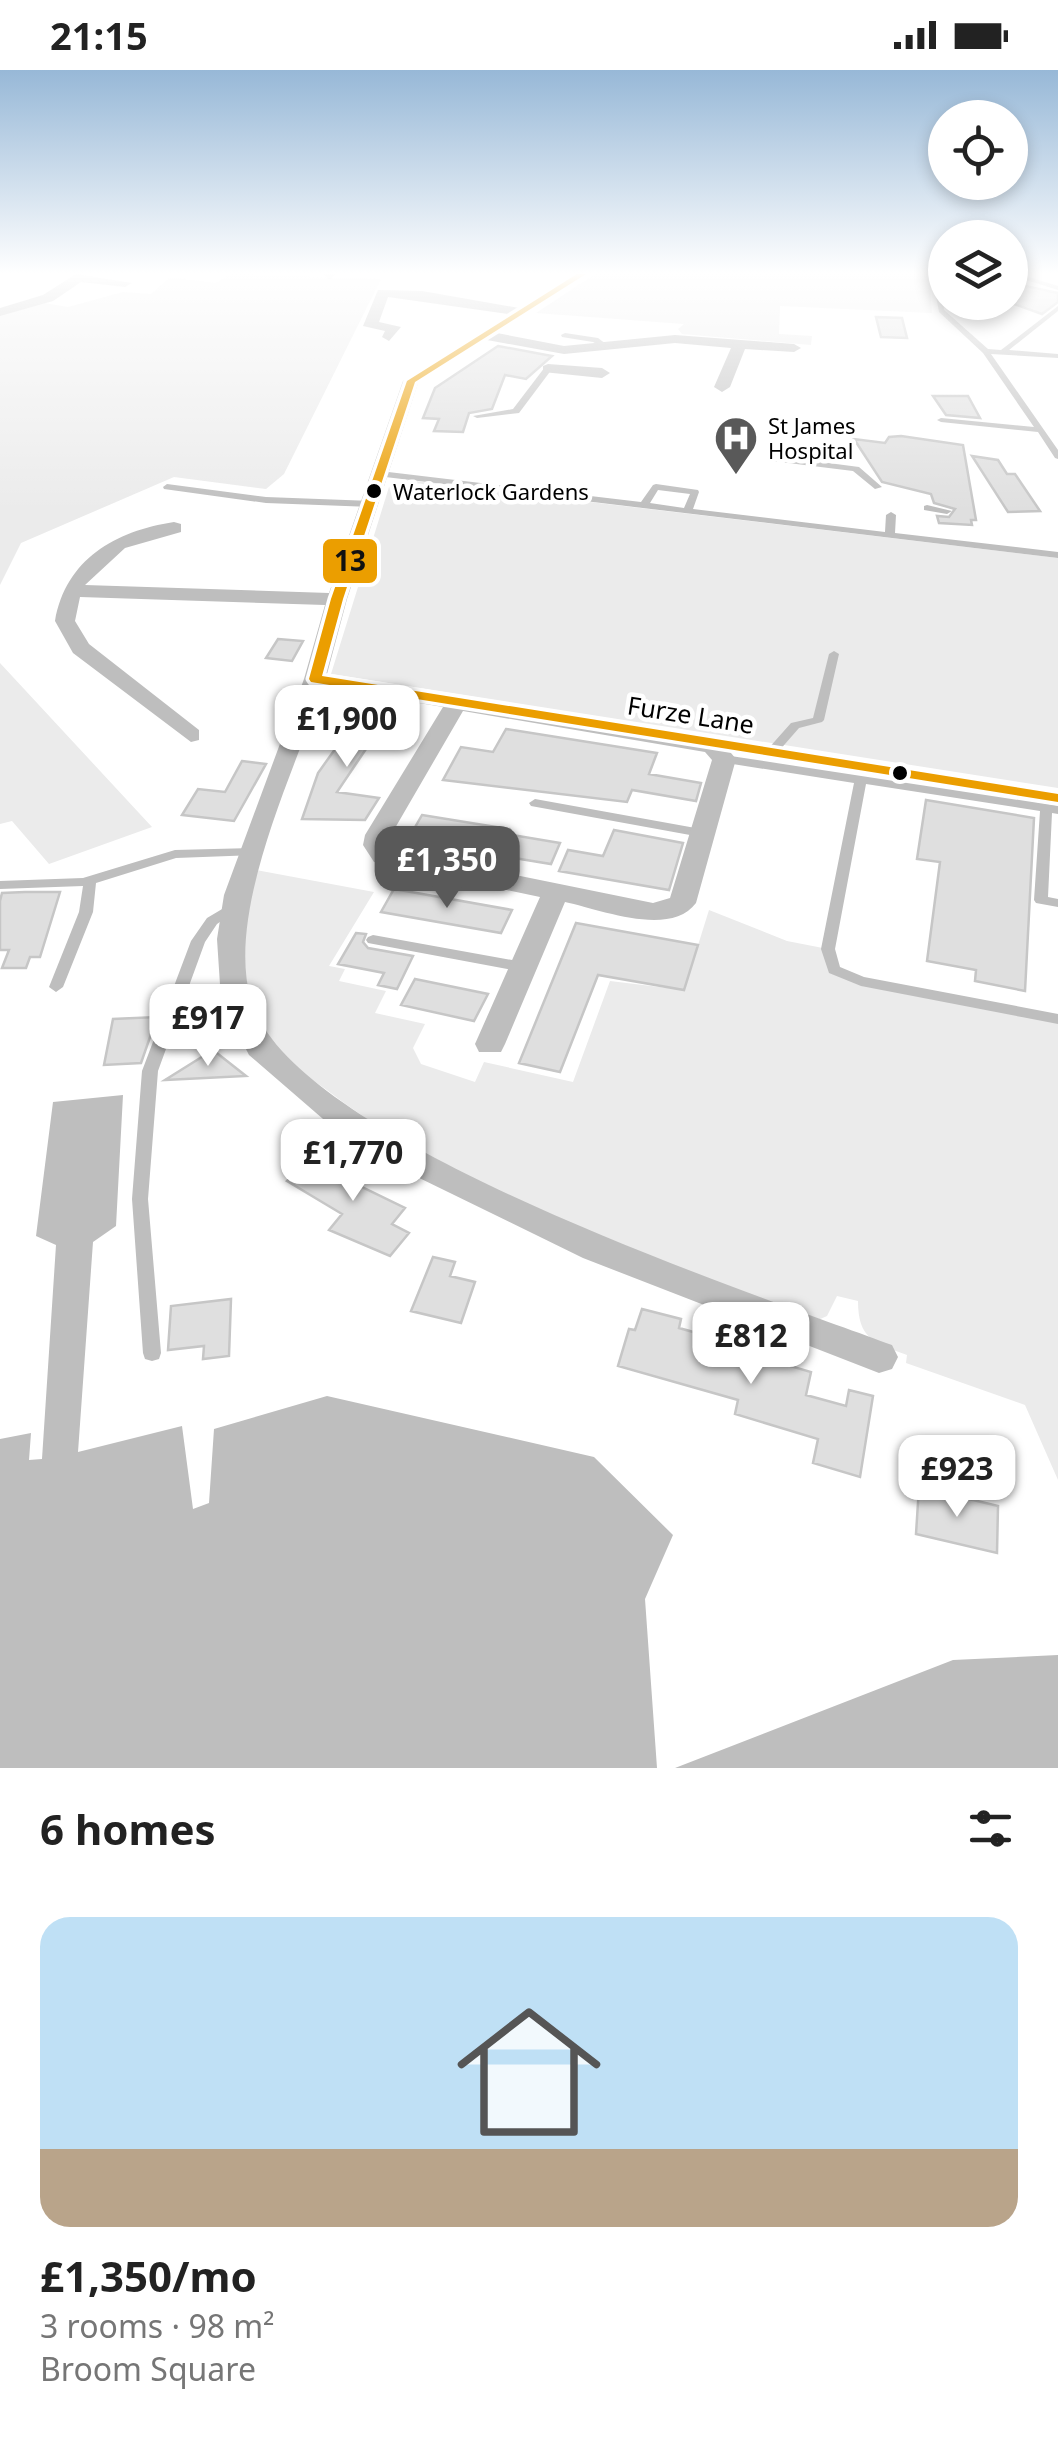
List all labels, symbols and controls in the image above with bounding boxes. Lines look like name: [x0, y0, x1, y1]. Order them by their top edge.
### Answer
text: 21:15: [50, 9, 148, 61]
map controls: [928, 100, 1028, 320]
button: locate: [928, 100, 1028, 200]
button: layers: [928, 220, 1028, 320]
place label: St James Hospital: [768, 410, 856, 465]
hospital icon: St James Hospital: [713, 415, 759, 476]
place label: Waterlock Gardens: [393, 476, 589, 506]
marker: Waterlock Gardens: [364, 481, 384, 501]
line badge: 13: [321, 537, 379, 585]
text: 13: [334, 541, 366, 579]
pin: £1,900: [266, 685, 428, 770]
street label: Furze Lane: [625, 687, 757, 741]
text: £1,900: [297, 696, 397, 739]
unlabelled marker: [890, 763, 910, 783]
pin: £1,350: [366, 826, 528, 911]
text: £1,350: [397, 837, 497, 880]
pin: £917: [149, 984, 267, 1069]
text: £917: [171, 995, 245, 1038]
pin: £1,770: [272, 1119, 434, 1204]
text: £1,770: [303, 1130, 403, 1173]
pin: £812: [692, 1302, 810, 1387]
text: £812: [714, 1313, 788, 1356]
pin: £923: [898, 1435, 1016, 1520]
text: £923: [920, 1446, 994, 1489]
text: 6 homes: [40, 1800, 216, 1857]
icon: filters: [963, 1801, 1018, 1856]
icon: home: [439, 1982, 619, 2162]
text: £1,350/mo: [40, 2247, 257, 2304]
text: 3 rooms · 98 m²: [40, 2304, 274, 2347]
text: Broom Square: [40, 2347, 256, 2390]

